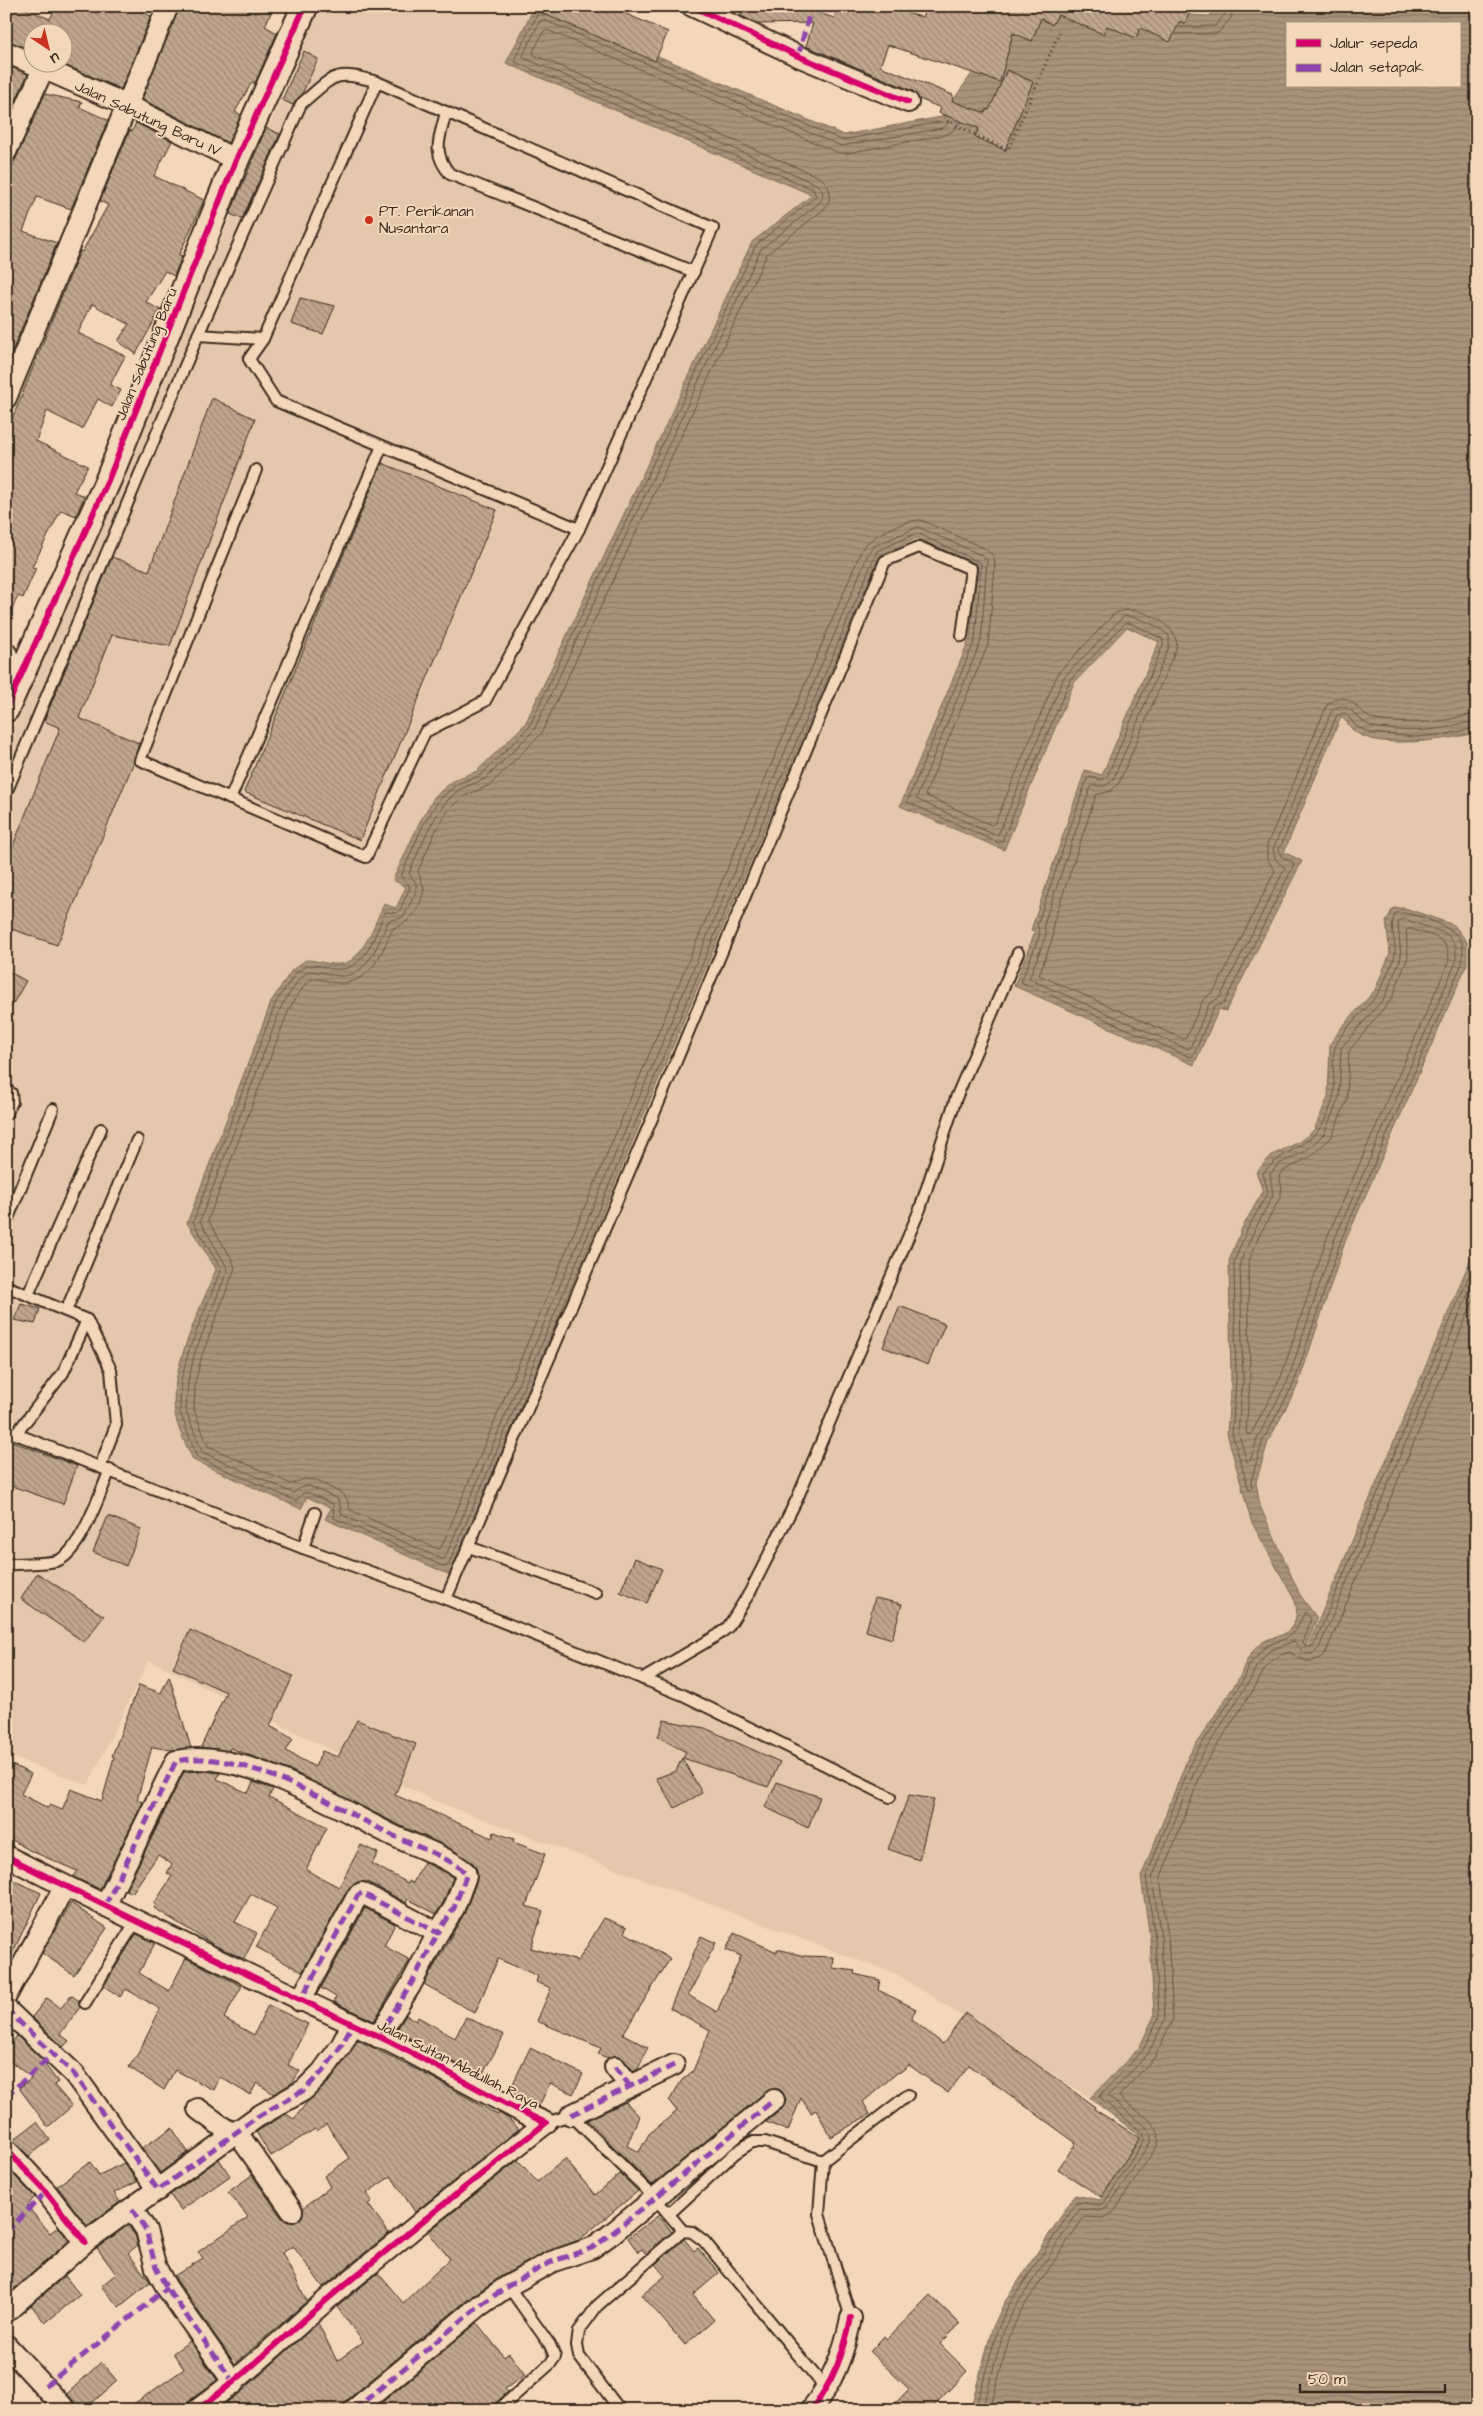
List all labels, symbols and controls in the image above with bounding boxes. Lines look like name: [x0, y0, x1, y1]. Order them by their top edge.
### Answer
north arrow: [22, 22, 72, 72]
legend: [1286, 22, 1460, 88]
text: Jalur sepeda: [1330, 33, 1418, 54]
text: U: [46, 47, 64, 68]
text: Jalan setapak: [1330, 57, 1424, 78]
street label: Jalan Sabutung Baru IV: [71, 75, 225, 163]
place label: PT. Perikanan Nusantara: [379, 201, 474, 239]
marker: PT. Perikanan Nusantara: [363, 214, 375, 226]
street label: Jalan Sabutung Baru: [110, 284, 184, 424]
street label: Jalan Sultan Abdullah Raya: [373, 2014, 543, 2116]
scale bar: [1300, 2361, 1446, 2393]
text: 50 m: [1308, 2369, 1346, 2390]

